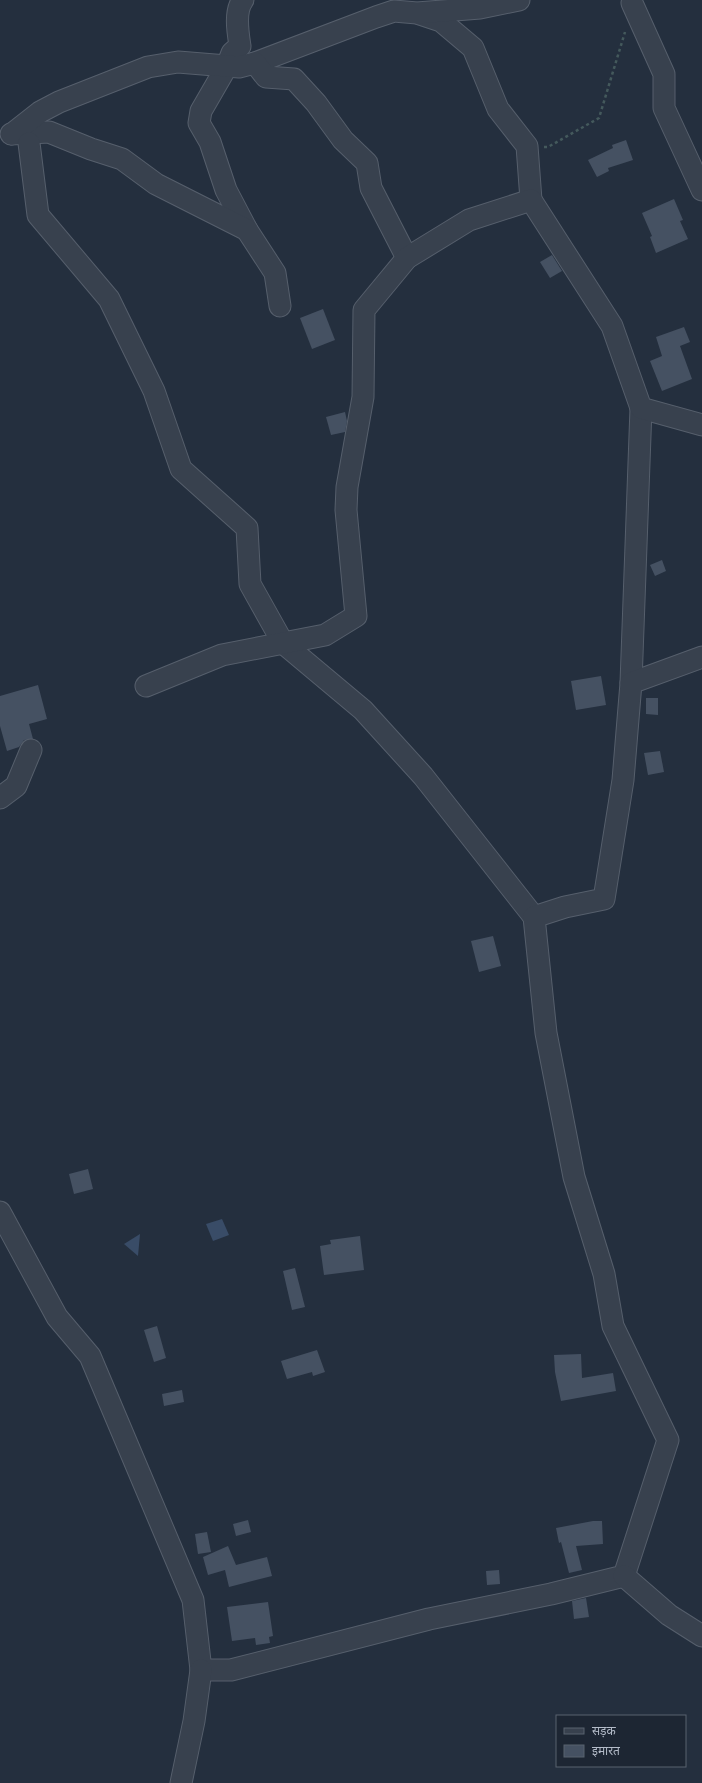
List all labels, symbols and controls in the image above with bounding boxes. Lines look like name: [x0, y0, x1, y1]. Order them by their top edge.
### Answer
legend: [556, 1715, 686, 1767]
text: सड़क: [592, 1723, 617, 1738]
text: इमारत: [592, 1743, 621, 1758]

